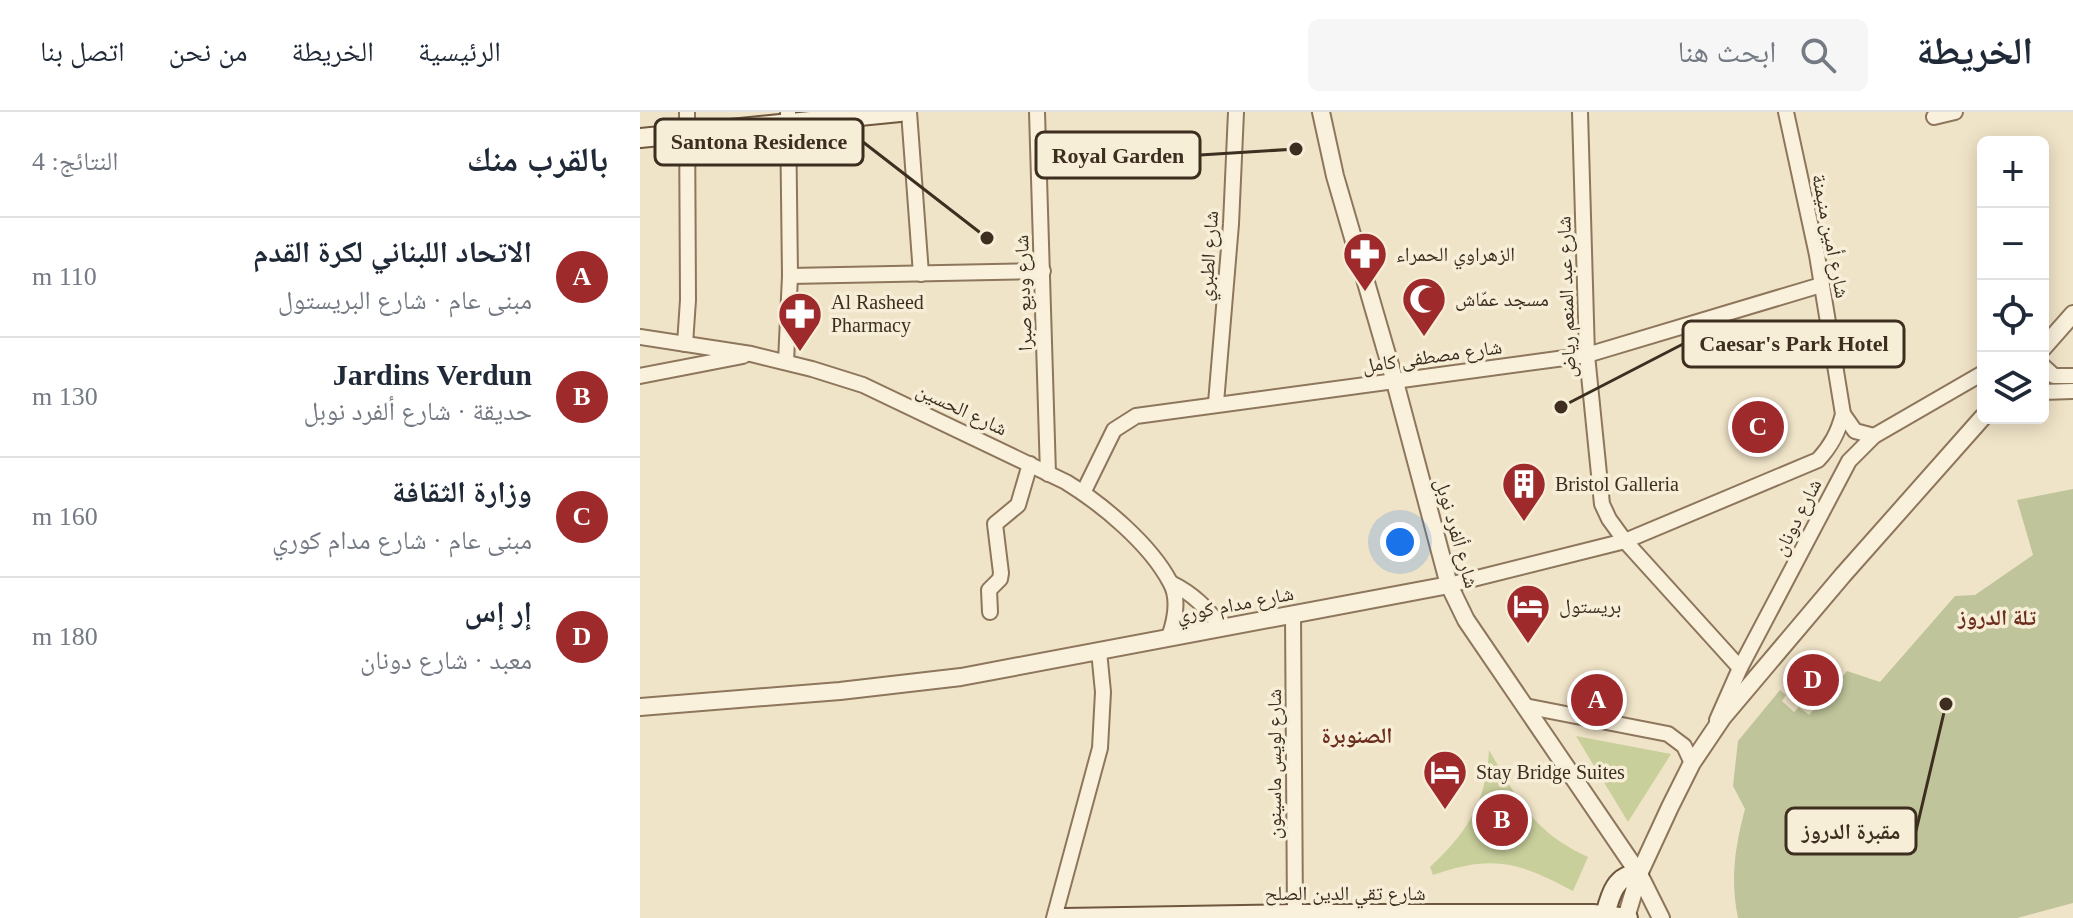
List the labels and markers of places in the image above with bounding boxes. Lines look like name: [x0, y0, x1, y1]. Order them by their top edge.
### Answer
callout: Santona Residence: [655, 119, 863, 165]
callout: Royal Garden: [1036, 132, 1200, 178]
pharmacy icon: الزهراوي الحمراء: [1341, 230, 1389, 293]
place label: الزهراوي الحمراء: [1396, 243, 1515, 270]
mosque icon: مسجد عمّاش: [1400, 275, 1448, 338]
place label: مسجد عمّاش: [1455, 288, 1549, 311]
pharmacy icon: Al Rasheed Pharmacy: [776, 290, 824, 353]
place label: Al Rasheed Pharmacy: [831, 291, 924, 337]
callout: Caesar's Park Hotel: [1683, 321, 1904, 367]
pin: C: [1732, 397, 1784, 457]
building icon: Bristol Galleria: [1500, 460, 1548, 523]
place label: Bristol Galleria: [1555, 473, 1679, 495]
hotel icon: بريستول: [1504, 582, 1552, 645]
place label: بريستول: [1559, 595, 1621, 618]
pin: D: [1787, 650, 1839, 710]
pin: A: [1571, 670, 1623, 730]
hotel icon: Stay Bridge Suites: [1421, 748, 1469, 811]
place label: Stay Bridge Suites: [1476, 761, 1625, 784]
pin: B: [1476, 790, 1528, 850]
callout: مقبرة الدروز: [1786, 808, 1916, 854]

